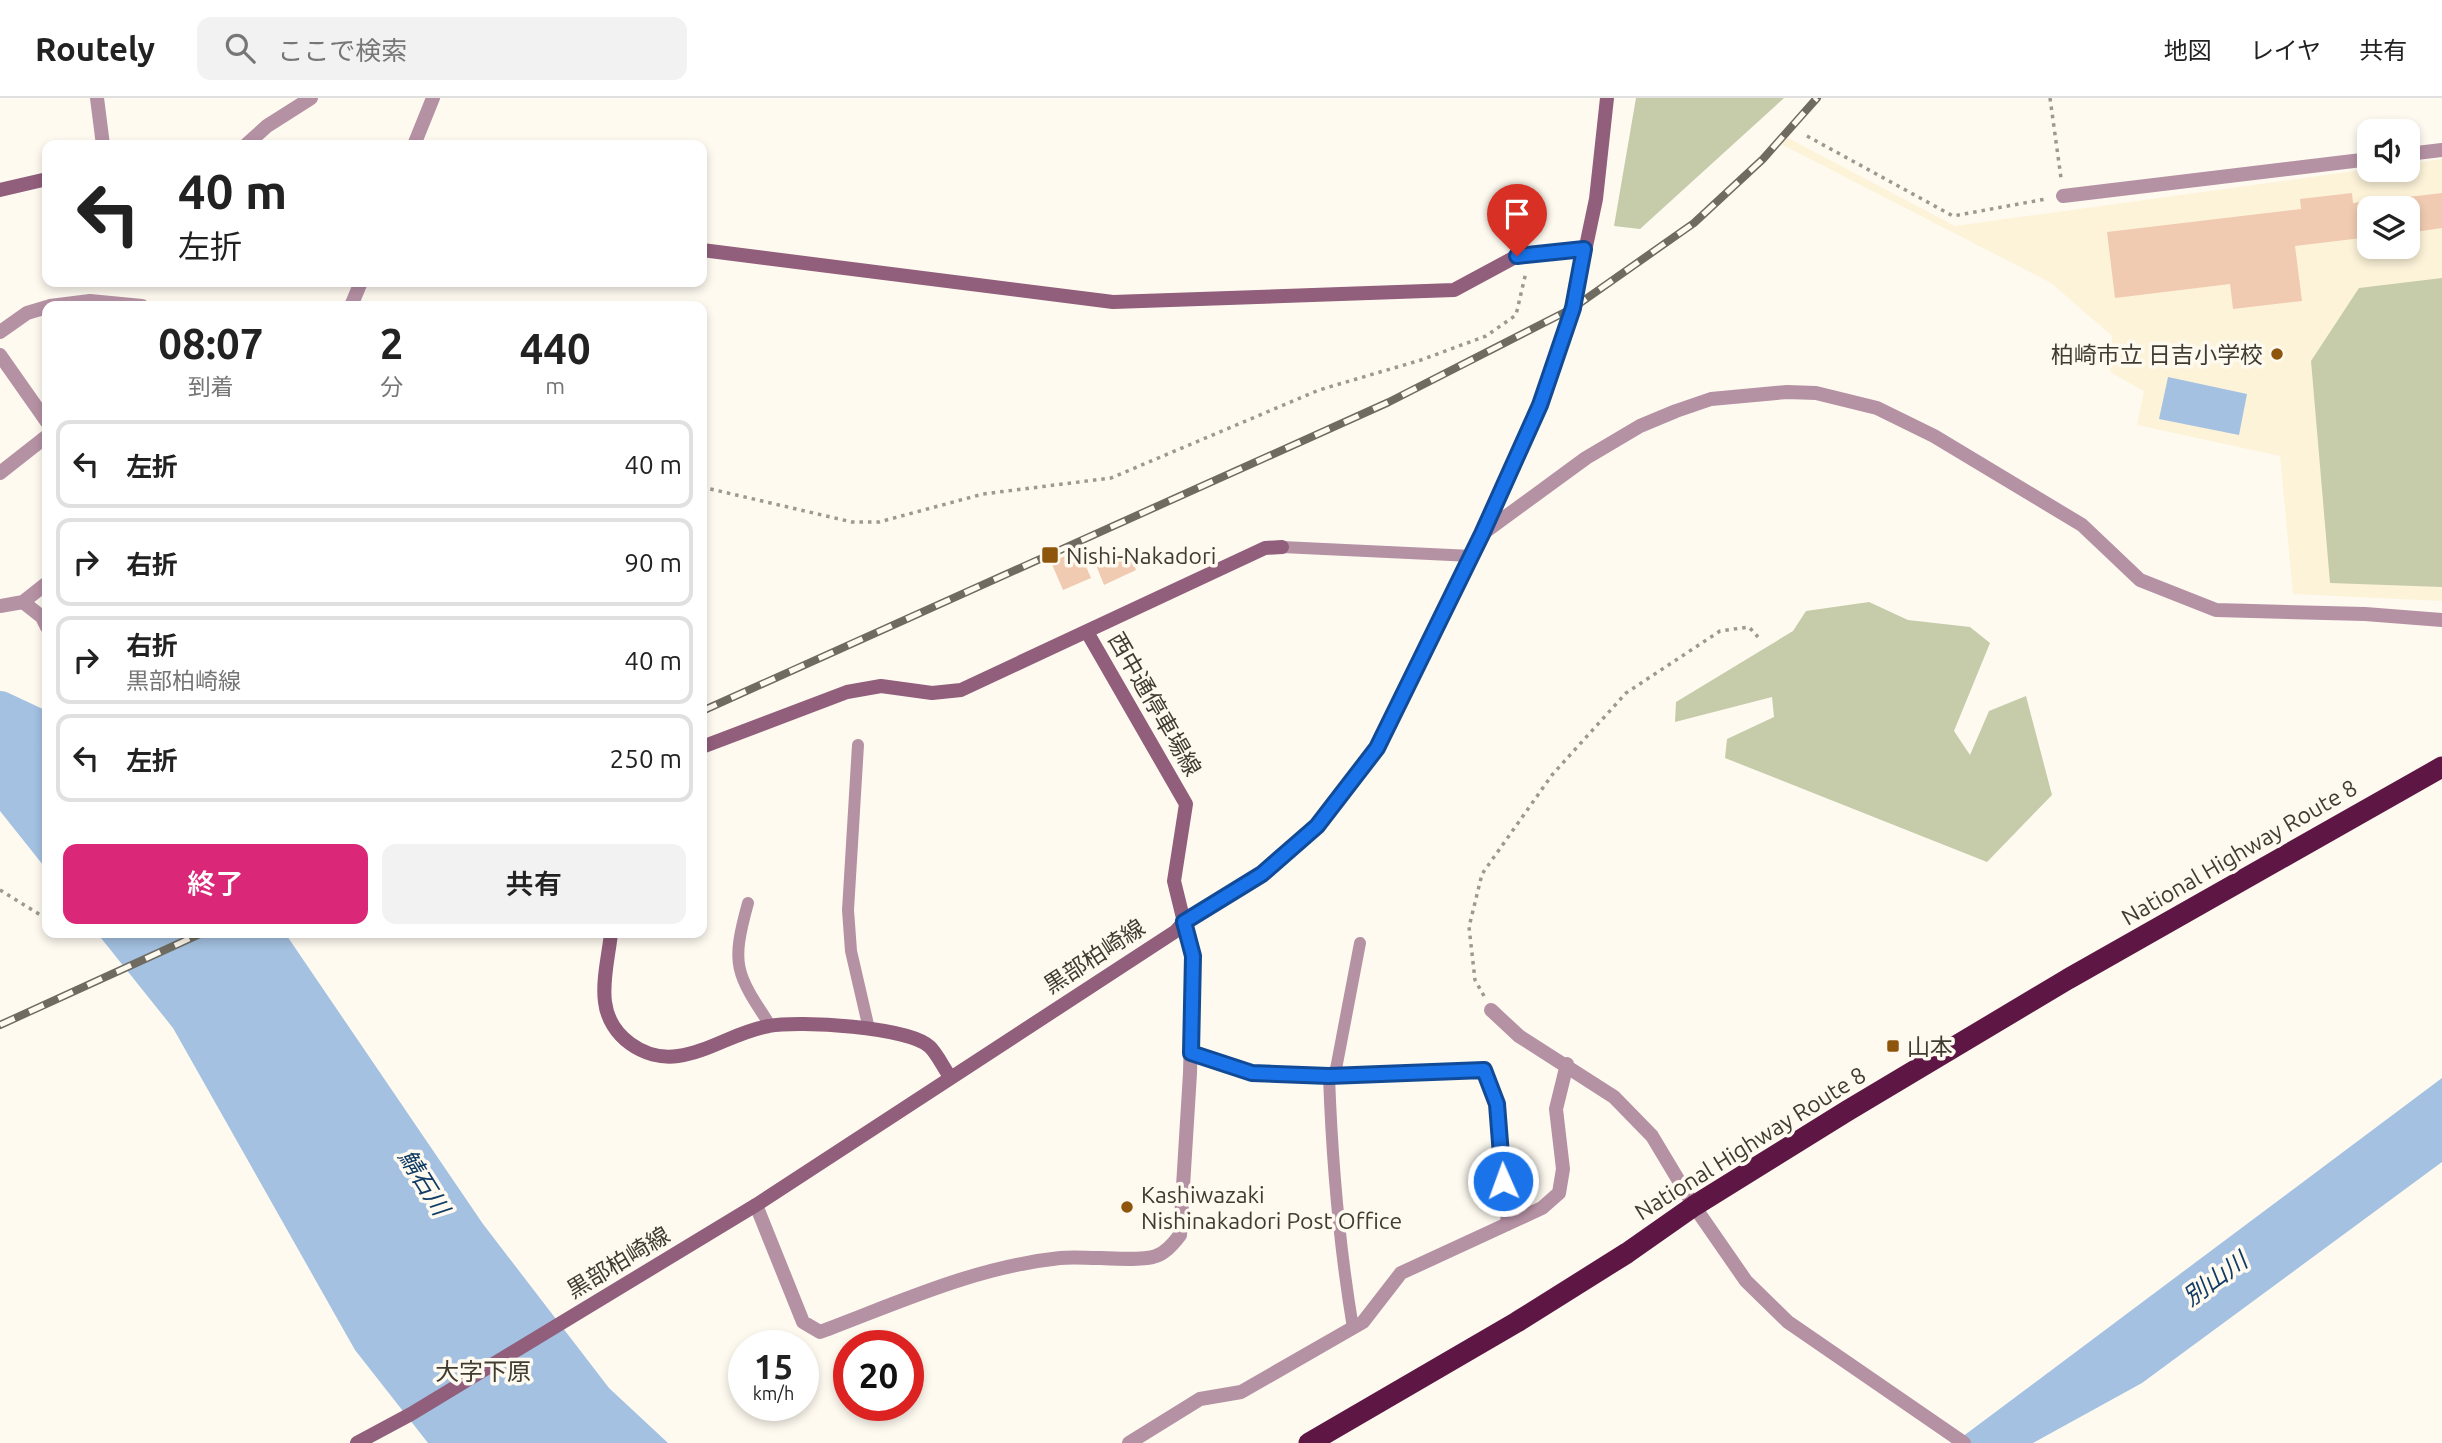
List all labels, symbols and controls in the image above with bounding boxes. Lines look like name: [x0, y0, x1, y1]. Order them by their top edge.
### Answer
search box: [197, 17, 687, 80]
icon: search: [221, 29, 259, 67]
text: Routely: [35, 30, 155, 67]
text: ここで検索: [277, 36, 407, 65]
text: 地図: [2164, 37, 2212, 64]
text: レイヤ: [2250, 37, 2321, 64]
text: 共有: [2359, 37, 2407, 64]
map controls: [2357, 119, 2420, 259]
button: sound: [2357, 119, 2420, 182]
text: 40 m: [178, 163, 287, 218]
icon: left: [63, 168, 154, 259]
pin: [1487, 184, 1547, 256]
icon: arrive: [1498, 195, 1536, 233]
button: layers: [2357, 196, 2420, 259]
text: 左折: [178, 228, 242, 264]
text: 08:07: [158, 320, 263, 367]
text: 2: [380, 320, 403, 367]
text: 440: [520, 325, 591, 372]
place label: 柏崎市立 日吉小学校: [2051, 342, 2263, 367]
marker: 柏崎市立 日吉小学校: [2269, 346, 2285, 362]
text: m: [545, 373, 565, 398]
text: 到着: [188, 374, 234, 399]
text: 分: [380, 374, 403, 399]
icon: left: [67, 445, 105, 483]
text: 40 m: [624, 450, 682, 479]
text: 左折: [126, 452, 178, 481]
icon: right: [67, 543, 105, 581]
place label: Nishi-Nakadori: [1066, 543, 1216, 568]
marker: Nishi-Nakadori: [1040, 545, 1060, 565]
text: 90 m: [624, 548, 682, 577]
text: 右折: [126, 550, 178, 579]
street label: 西中通停車場線: [1104, 628, 1206, 780]
text: 右折: [126, 631, 178, 660]
icon: right: [67, 641, 105, 679]
text: 40 m: [624, 646, 682, 675]
text: 黒部柏崎線: [126, 668, 241, 693]
icon: left: [67, 739, 105, 777]
text: 250 m: [610, 744, 682, 773]
text: 左折: [126, 746, 178, 775]
street label: National Highway Route 8: [2117, 774, 2361, 930]
button: 終了: [63, 844, 368, 924]
button: 共有: [382, 844, 686, 924]
street label: 黒部柏崎線: [1039, 914, 1149, 998]
place label: 山本: [1907, 1034, 1953, 1059]
marker: 山本: [1885, 1038, 1901, 1054]
street label: National Highway Route 8: [1630, 1062, 1870, 1224]
water label: 鯖石川: [393, 1144, 456, 1222]
position arrow: [1466, 1144, 1540, 1218]
place label: Kashiwazaki Nishinakadori Post Office: [1141, 1182, 1402, 1233]
marker: Kashiwazaki Nishinakadori Post Office: [1119, 1199, 1135, 1215]
street label: 黒部柏崎線: [562, 1222, 674, 1302]
water label: 別山川: [2178, 1245, 2254, 1311]
speed limit sign: 20: [833, 1330, 924, 1421]
text: 15: [754, 1346, 793, 1386]
district label: 大字下原: [435, 1358, 531, 1385]
text: km/h: [753, 1383, 794, 1403]

